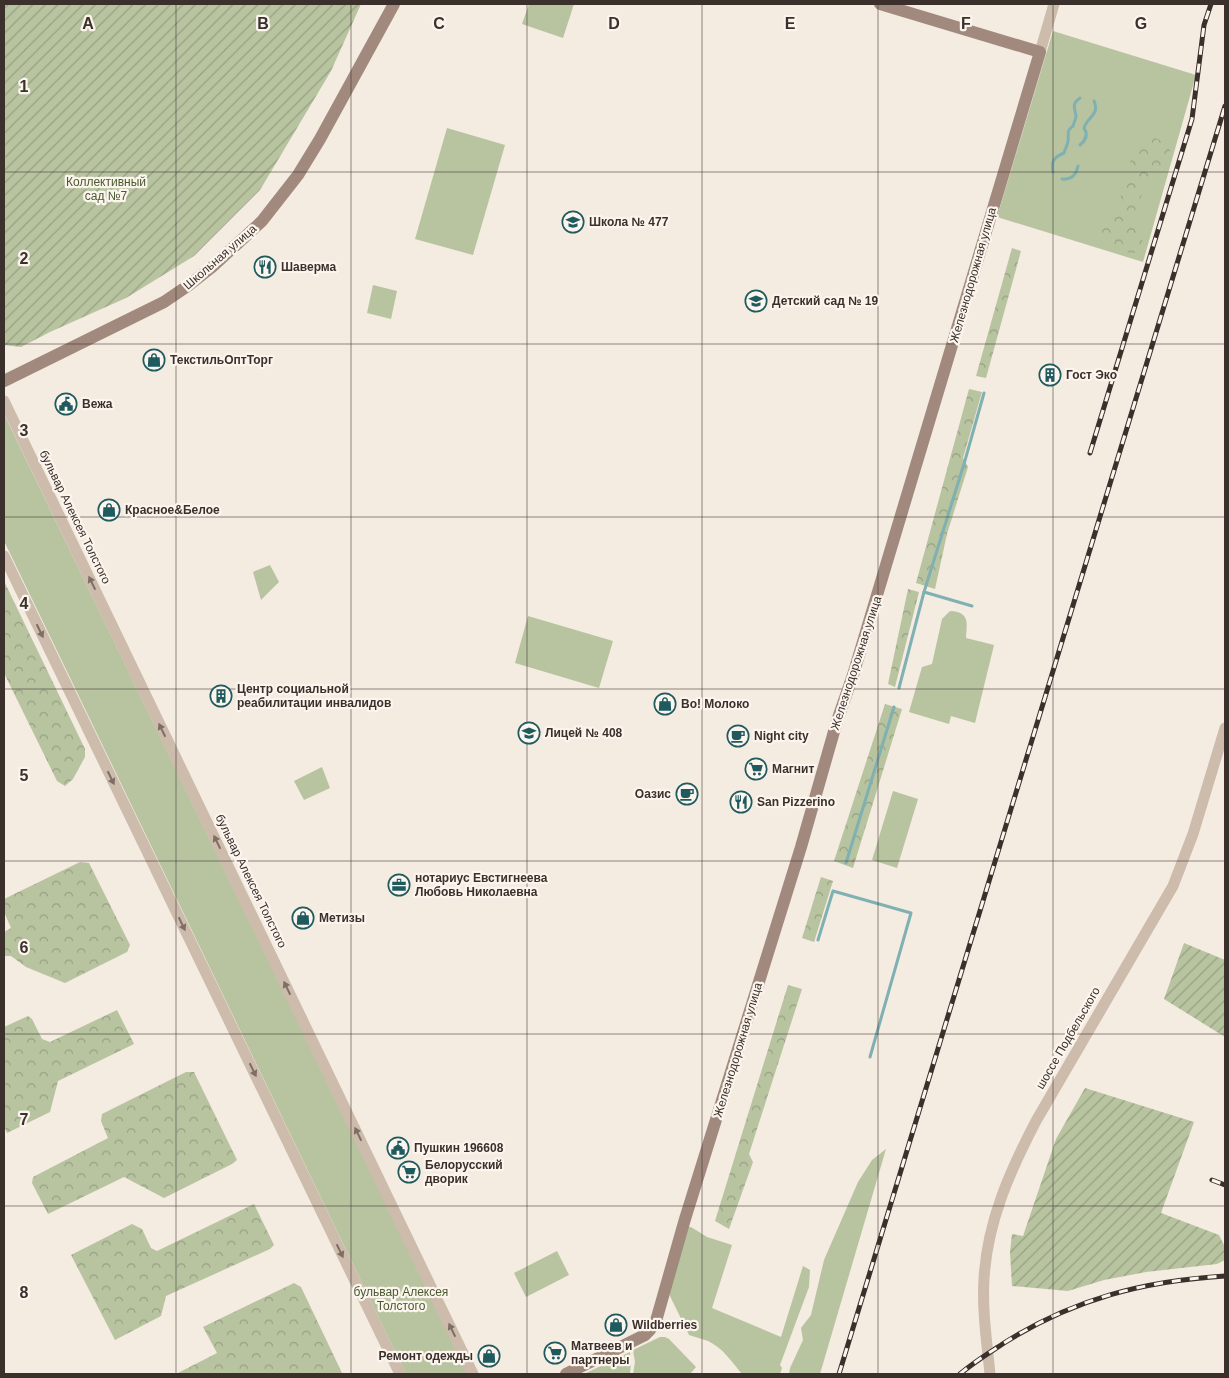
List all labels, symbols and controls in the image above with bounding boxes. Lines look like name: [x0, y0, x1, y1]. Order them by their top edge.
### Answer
text: A: [82, 15, 94, 32]
text: B: [257, 15, 269, 32]
text: C: [433, 15, 445, 32]
text: D: [608, 15, 620, 32]
text: E: [785, 15, 796, 32]
text: F: [961, 15, 971, 32]
text: G: [1135, 15, 1147, 32]
text: 1: [20, 78, 29, 95]
park label: Коллективный сад №7: [66, 175, 146, 203]
street label: Железнодорожная улица: [947, 205, 999, 344]
school or university icon: Школа № 477: [561, 210, 585, 234]
place label: Школа № 477: [589, 215, 669, 229]
street label: Школьная улица: [181, 221, 260, 293]
text: 2: [20, 250, 29, 267]
restaurant icon: Шаверма: [253, 255, 277, 279]
place label: Шаверма: [281, 260, 337, 274]
school or university icon: Детский сад № 19: [744, 289, 768, 313]
place label: Детский сад № 19: [772, 294, 879, 308]
shop icon: ТекстильОптТорг: [142, 348, 166, 372]
place label: ТекстильОптТорг: [170, 353, 273, 367]
building icon: Гост Эко: [1038, 363, 1062, 387]
place label: Гост Эко: [1066, 368, 1117, 382]
public building icon: Вежа: [54, 392, 78, 416]
place label: Вежа: [82, 397, 113, 411]
text: 3: [20, 422, 29, 439]
street label: бульвар Алексея Толстого: [37, 448, 114, 586]
shop icon: Красное&Белое: [97, 498, 121, 522]
place label: Красное&Белое: [125, 503, 220, 517]
one-way arrow: [88, 576, 96, 590]
street label: Железнодорожная улица: [828, 594, 884, 732]
text: 4: [20, 595, 29, 612]
one-way arrow: [36, 624, 44, 638]
place label: Центр социальной реабилитации инвалидов: [237, 682, 391, 710]
building icon: Центр социальной реабилитации инвалидов: [209, 684, 233, 708]
shop icon: Во! Молоко: [653, 692, 677, 716]
place label: Во! Молоко: [681, 697, 749, 711]
school or university icon: Лицей № 408: [517, 721, 541, 745]
one-way arrow: [158, 722, 167, 737]
cafe icon: Night city: [726, 724, 750, 748]
place label: Лицей № 408: [545, 726, 623, 740]
place label: Night city: [754, 729, 809, 743]
supermarket icon: Магнит: [744, 757, 768, 781]
place label: Магнит: [772, 762, 814, 776]
text: 5: [20, 767, 29, 784]
one-way arrow: [107, 770, 115, 785]
cafe icon: Оазис: [675, 782, 699, 806]
place label: Оазис: [635, 787, 671, 801]
restaurant icon: San Pizzerino: [729, 790, 753, 814]
place label: San Pizzerino: [757, 795, 835, 809]
street label: бульвар Алексея Толстого: [213, 812, 290, 950]
one-way arrow: [212, 834, 221, 849]
place label: нотариус Евстигнеева Любовь Николаевна: [415, 871, 548, 899]
office icon: нотариус Евстигнеева Любовь Николаевна: [387, 873, 411, 897]
shop icon: Метизы: [291, 906, 315, 930]
place label: Метизы: [319, 911, 365, 925]
one-way arrow: [178, 917, 186, 931]
text: 6: [20, 939, 29, 956]
one-way arrow: [283, 981, 291, 995]
street label: Железнодорожная улица: [711, 981, 765, 1119]
street label: шоссе Подбельского: [1033, 984, 1103, 1091]
one-way arrow: [249, 1063, 257, 1077]
text: 7: [20, 1111, 29, 1128]
one-way arrow: [354, 1127, 362, 1141]
public building icon: Пушкин 196608: [386, 1136, 410, 1160]
place label: Пушкин 196608: [414, 1141, 504, 1155]
place label: Белорусский дворик: [425, 1158, 503, 1186]
supermarket icon: Белорусский дворик: [397, 1160, 421, 1184]
one-way arrow: [336, 1243, 345, 1258]
text: 8: [20, 1284, 29, 1301]
park label: бульвар Алексея Толстого: [354, 1285, 448, 1313]
shop icon: Wildberries: [604, 1313, 628, 1337]
place label: Wildberries: [632, 1318, 698, 1332]
one-way arrow: [448, 1323, 456, 1337]
place label: Матвеев и партнеры: [571, 1339, 632, 1367]
supermarket icon: Матвеев и партнеры: [543, 1341, 567, 1365]
shop icon: Ремонт одежды: [477, 1344, 501, 1368]
place label: Ремонт одежды: [379, 1349, 473, 1363]

